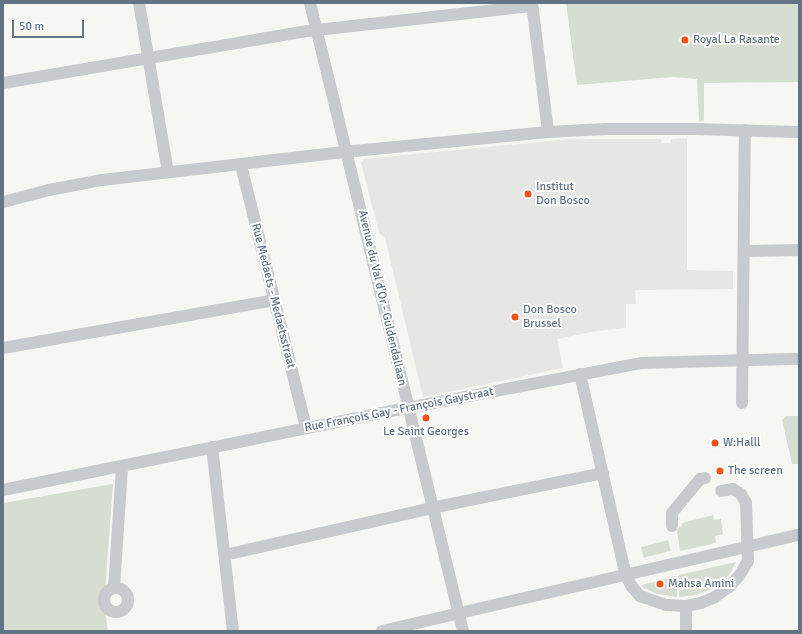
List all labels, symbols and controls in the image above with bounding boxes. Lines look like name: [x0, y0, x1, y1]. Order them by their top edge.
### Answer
scale bar: [14, 12, 86, 38]
text: 50 m: [19, 19, 44, 34]
place label: Royal La Rasante: [693, 33, 780, 47]
marker: Royal La Rasante: [680, 35, 690, 45]
place label: Institut Don Bosco: [536, 180, 590, 208]
marker: Institut Don Bosco: [523, 189, 533, 199]
street label: Avenue du Val d'Or - Guldendallaan: [355, 209, 409, 387]
street label: Rue Medaets - Medaetsstraat: [248, 222, 298, 370]
place label: Don Bosco Brussel: [523, 303, 577, 331]
marker: Don Bosco Brussel: [510, 312, 520, 322]
street label: Rue François Gay - François Gaystraat: [303, 385, 495, 435]
marker: Le Saint Georges: [421, 413, 431, 423]
place label: Le Saint Georges: [383, 425, 469, 439]
place label: W:Halll: [723, 436, 761, 450]
marker: W:Halll: [710, 438, 720, 448]
place label: The screen: [728, 464, 783, 478]
marker: The screen: [715, 466, 725, 476]
place label: Mahsa Amini: [668, 577, 734, 591]
marker: Mahsa Amini: [655, 579, 665, 589]

